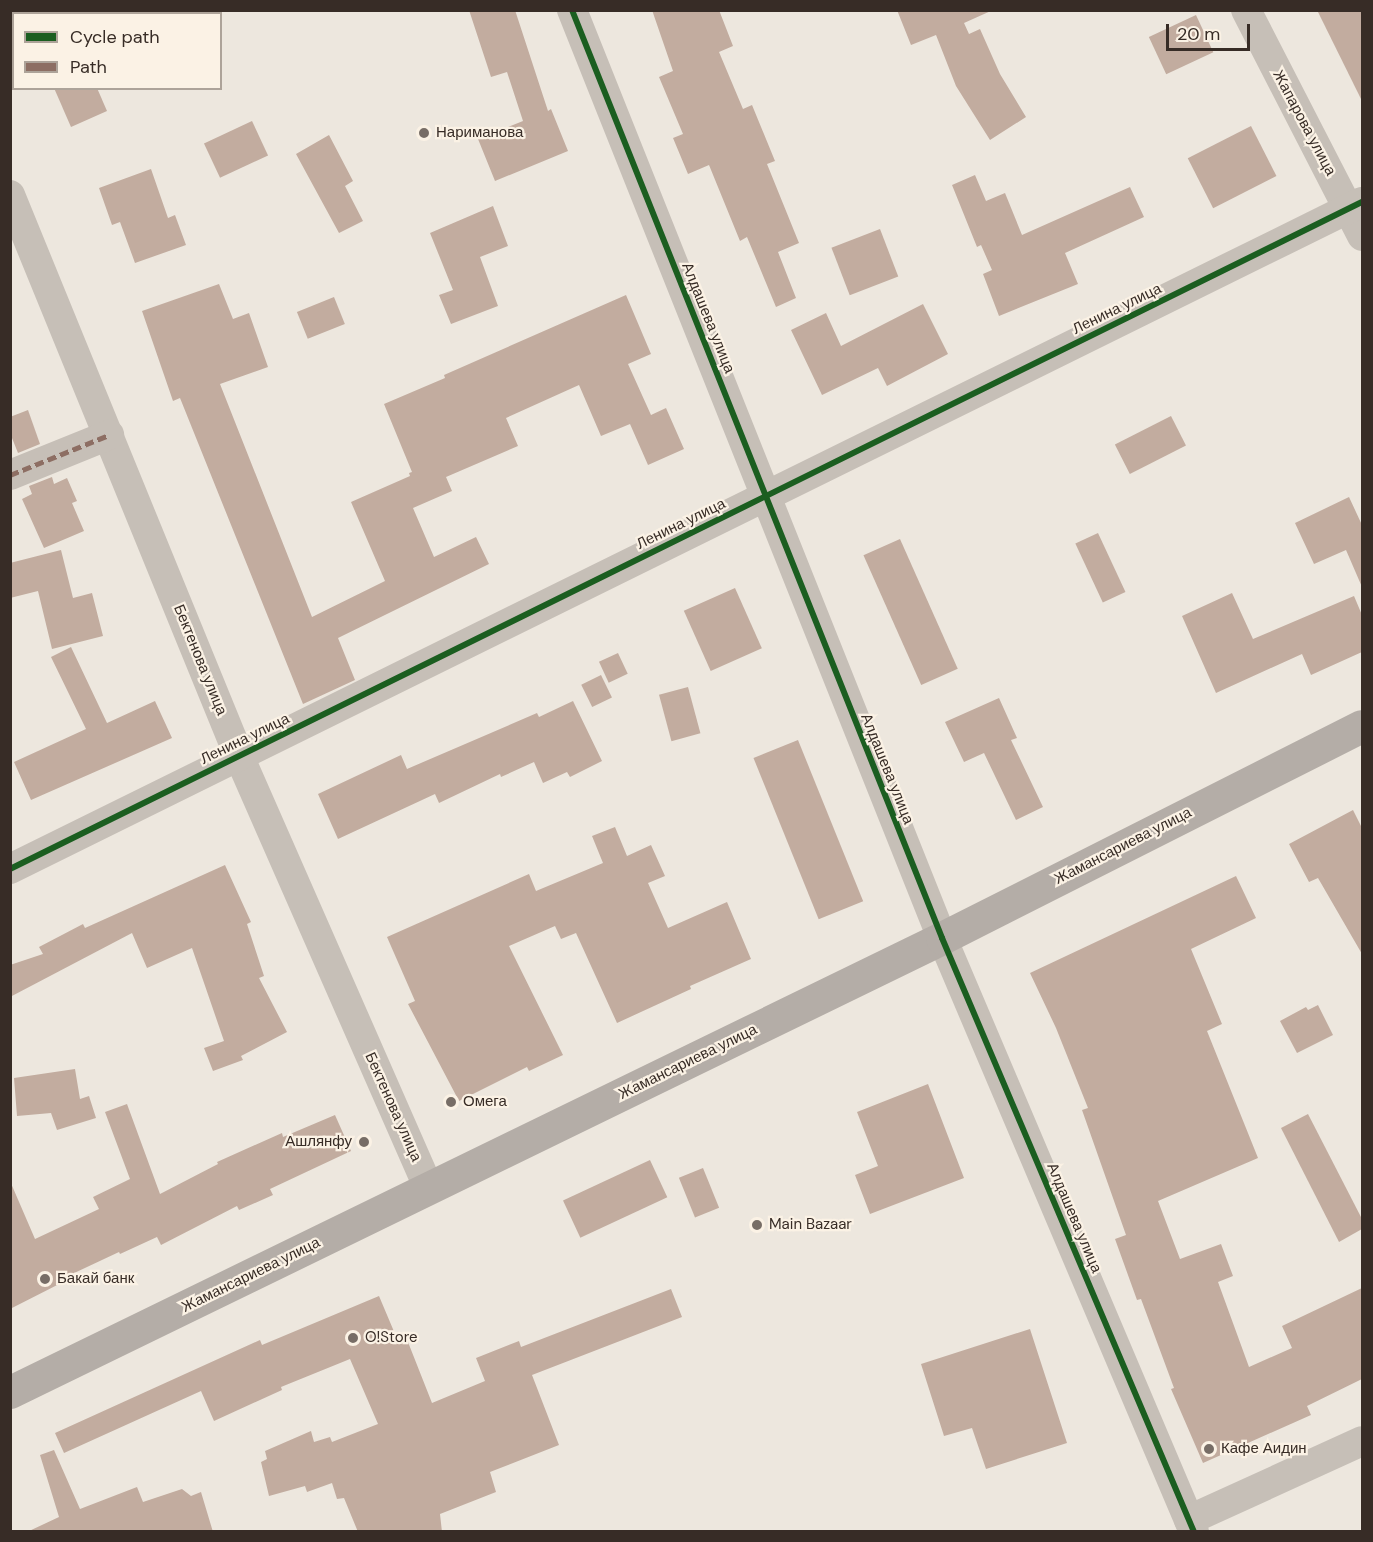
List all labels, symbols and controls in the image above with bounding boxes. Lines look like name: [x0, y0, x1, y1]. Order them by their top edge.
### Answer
legend: [12, 12, 222, 90]
scale bar: [1169, 12, 1253, 50]
text: 20 m: [1177, 22, 1220, 46]
text: Cycle path: [70, 25, 160, 49]
text: Path: [70, 55, 107, 79]
street label: Жапарова улица: [1269, 67, 1339, 179]
place label: Нариманова: [436, 124, 523, 142]
marker: Нариманова: [417, 126, 431, 140]
street label: Алдашева улица: [678, 260, 738, 376]
street label: Ленина улица: [1070, 280, 1164, 338]
street label: Ленина улица: [634, 495, 728, 553]
street label: Бектенова улица: [170, 602, 230, 718]
street label: Ленина улица: [198, 710, 292, 768]
street label: Алдашева улица: [857, 711, 917, 827]
street label: Жамансариева улица: [1051, 804, 1195, 888]
street label: Жамансариева улица: [616, 1021, 760, 1103]
street label: Бектенова улица: [361, 1049, 425, 1165]
place label: Омега: [463, 1093, 507, 1111]
marker: Омега: [444, 1095, 458, 1109]
place label: Ашлянфу: [285, 1133, 352, 1151]
marker: Ашлянфу: [357, 1135, 371, 1149]
street label: Алдашева улица: [1043, 1160, 1105, 1276]
place label: Main Bazaar: [769, 1216, 852, 1234]
marker: Main Bazaar: [750, 1218, 764, 1232]
street label: Жамансариева улица: [179, 1234, 323, 1316]
place label: Бакай банк: [57, 1270, 134, 1288]
marker: Бакай банк: [38, 1272, 52, 1286]
place label: O!Store: [365, 1329, 417, 1347]
marker: O!Store: [346, 1331, 360, 1345]
place label: Кафе Аидин: [1221, 1440, 1307, 1458]
marker: Кафе Аидин: [1202, 1442, 1216, 1456]

